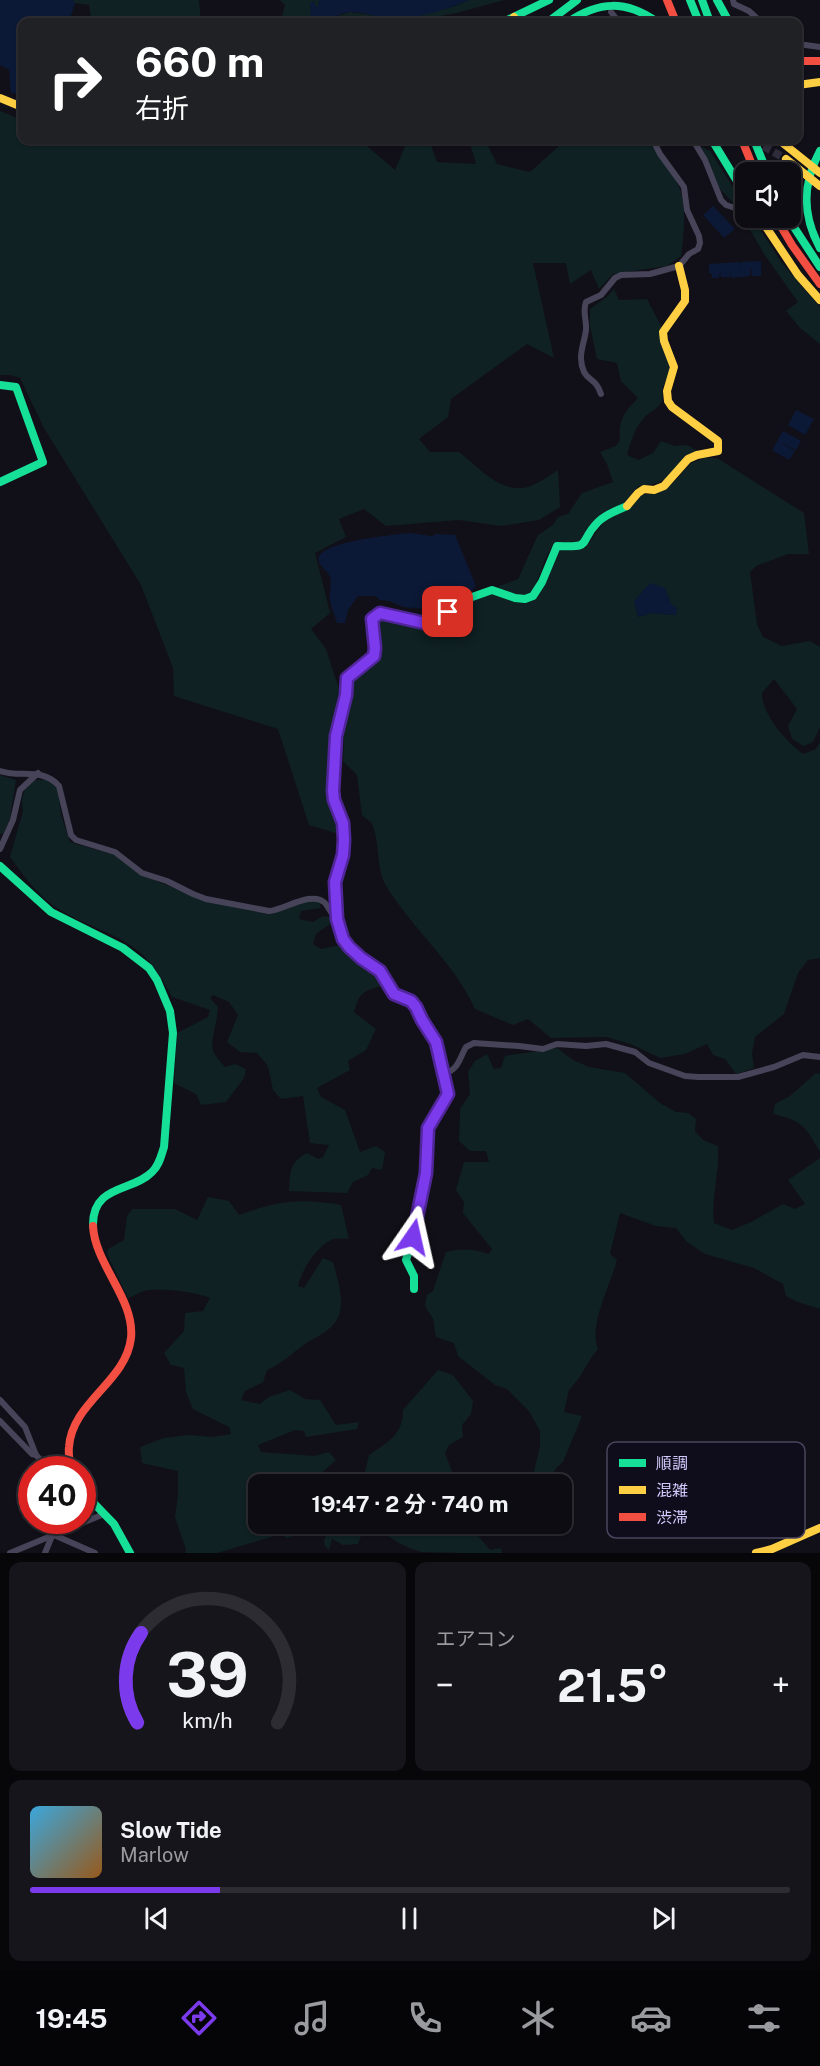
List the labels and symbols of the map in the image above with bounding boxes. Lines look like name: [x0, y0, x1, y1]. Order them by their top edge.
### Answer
pin: [422, 586, 473, 637]
position arrow: [381, 1205, 445, 1269]
legend: [607, 1442, 805, 1538]
text: 順調: [656, 1454, 688, 1473]
speed limit sign: 40: [18, 1456, 96, 1534]
text: 混雑: [656, 1481, 688, 1500]
text: 渋滞: [656, 1508, 688, 1527]

